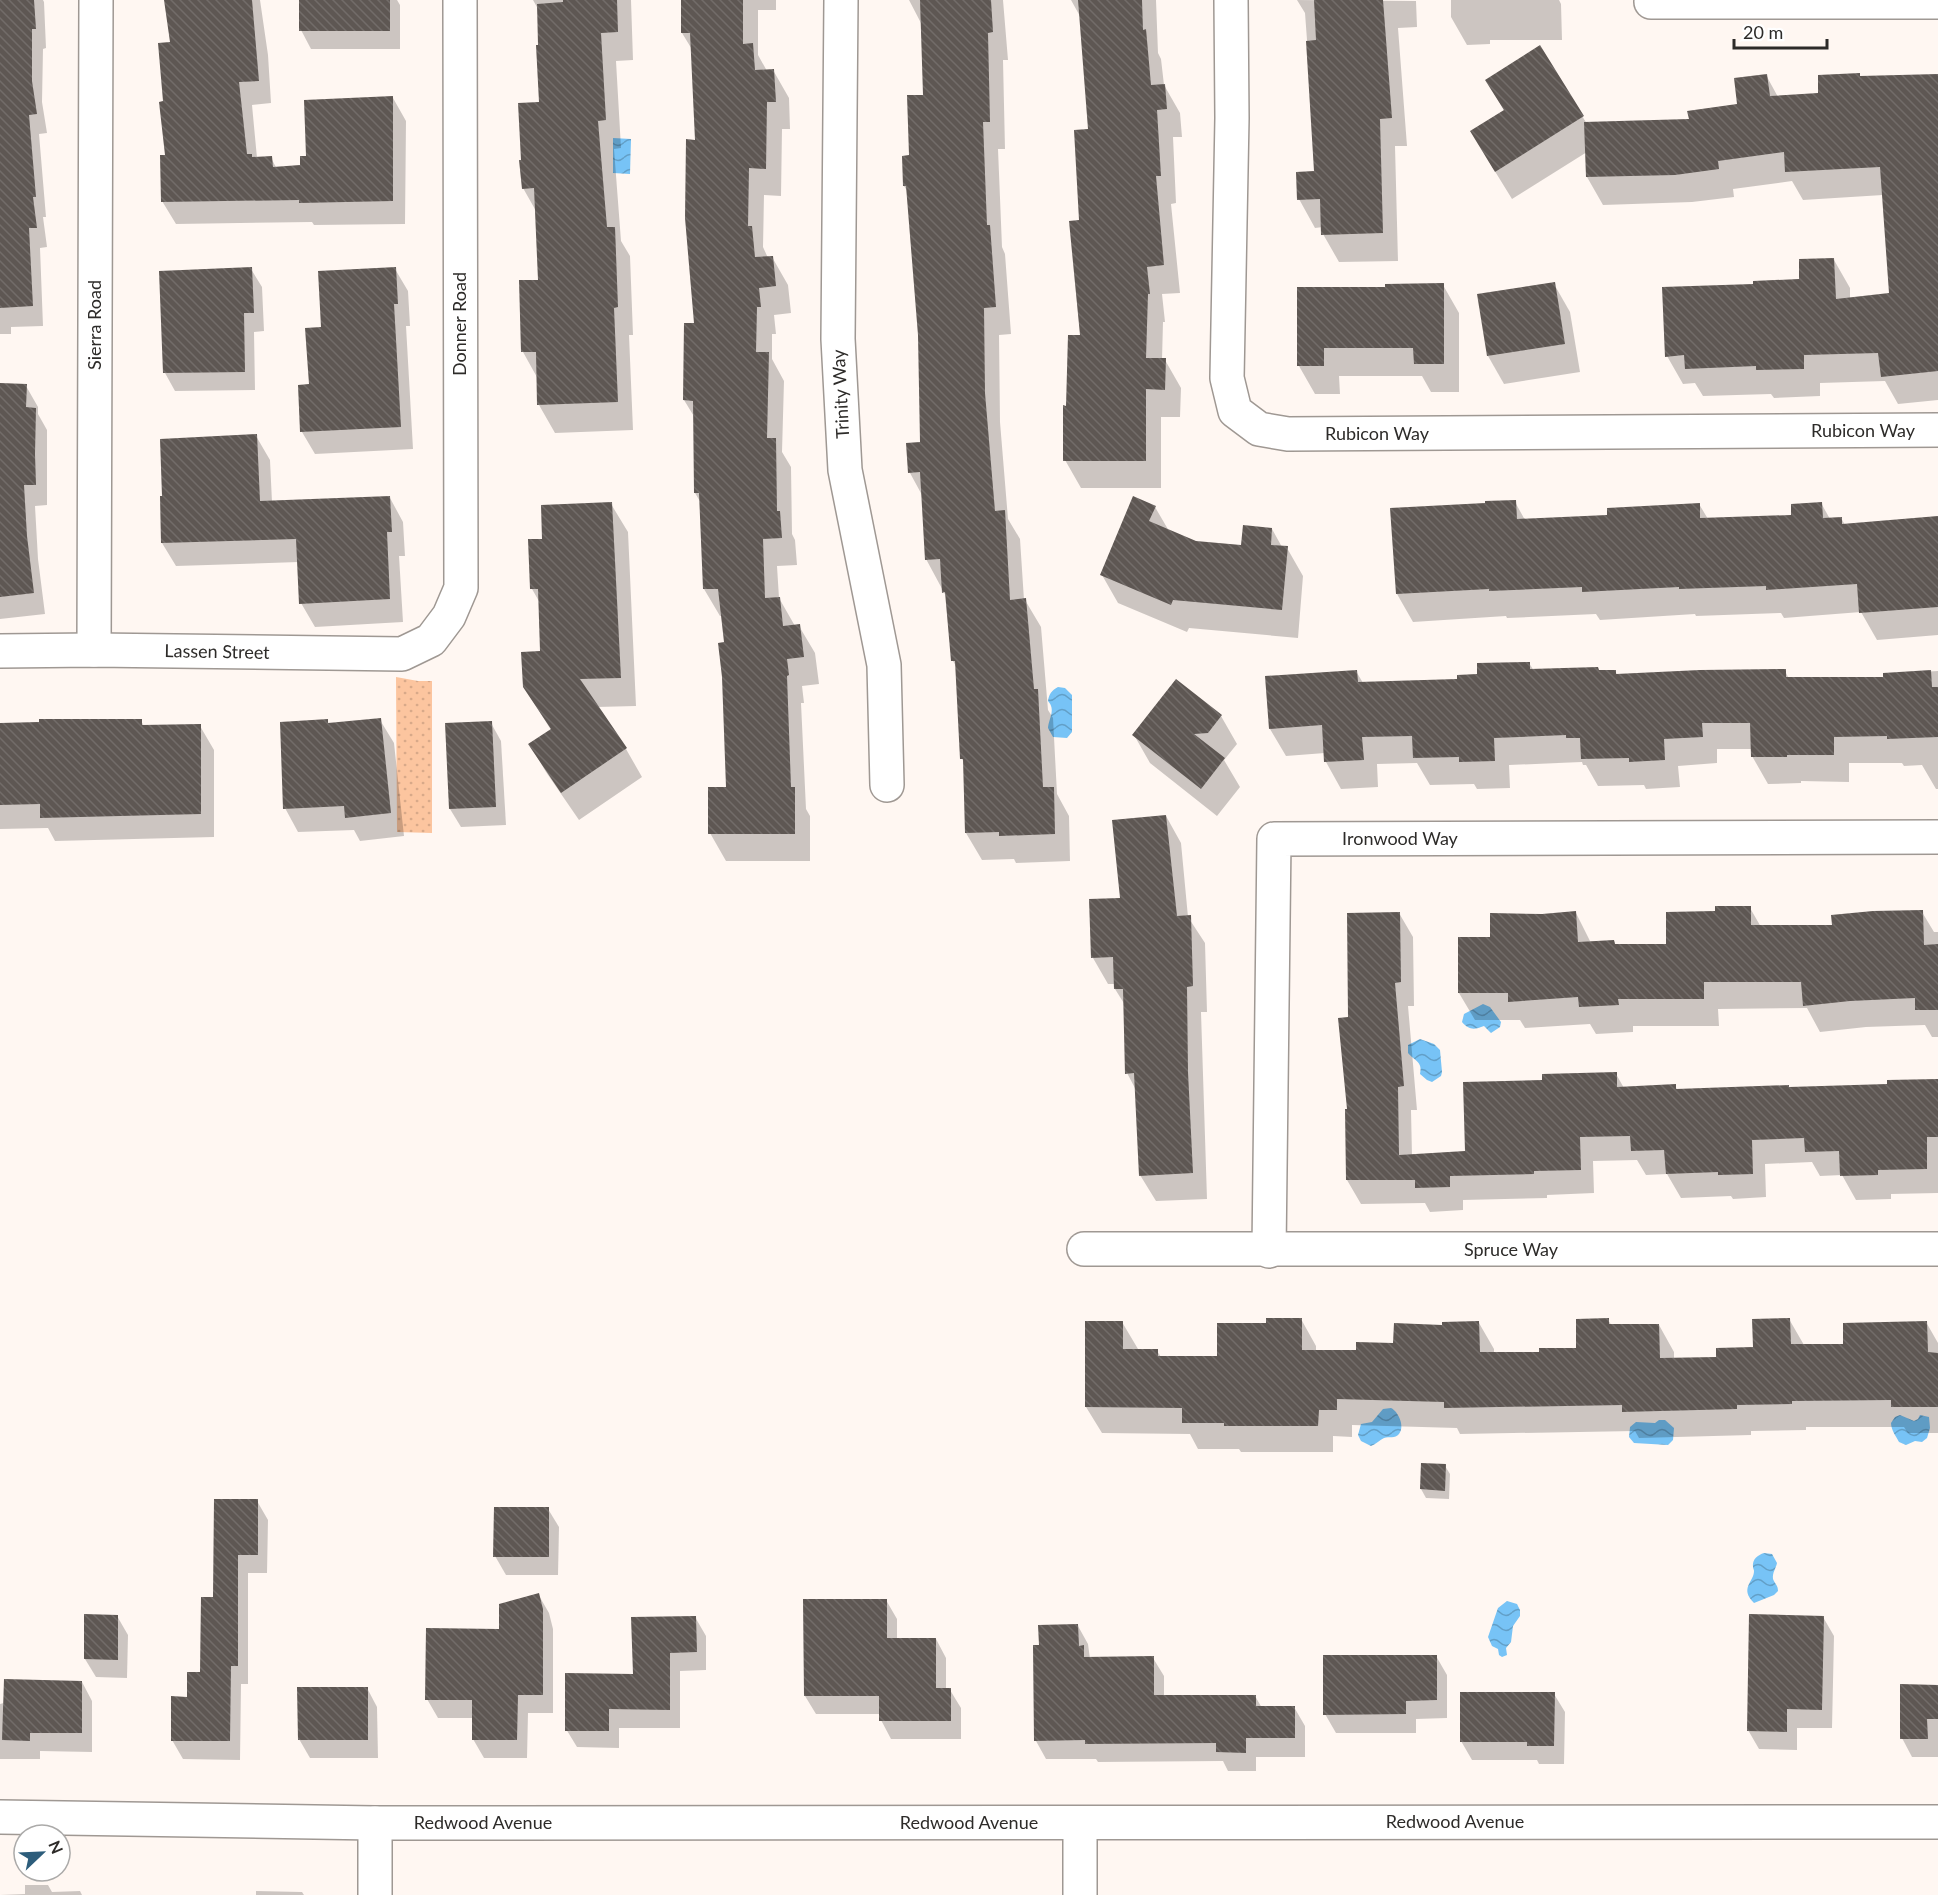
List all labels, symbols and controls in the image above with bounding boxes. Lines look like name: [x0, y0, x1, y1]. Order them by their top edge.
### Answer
scale bar: [1734, 12, 1827, 50]
text: 20 m: [1743, 21, 1783, 43]
street label: Donner Road: [448, 272, 470, 376]
street label: Sierra Road: [83, 280, 105, 370]
street label: Trinity Way: [827, 348, 853, 439]
street label: Rubicon Way: [1811, 419, 1916, 441]
street label: Rubicon Way: [1325, 422, 1430, 444]
street label: Lassen Street: [164, 639, 270, 663]
street label: Ironwood Way: [1342, 827, 1459, 849]
street label: Spruce Way: [1464, 1238, 1559, 1260]
street label: Redwood Avenue: [1386, 1810, 1524, 1832]
street label: Redwood Avenue: [414, 1811, 552, 1833]
street label: Redwood Avenue: [900, 1811, 1038, 1833]
north arrow: [12, 1823, 72, 1883]
text: N: [45, 1838, 67, 1856]

